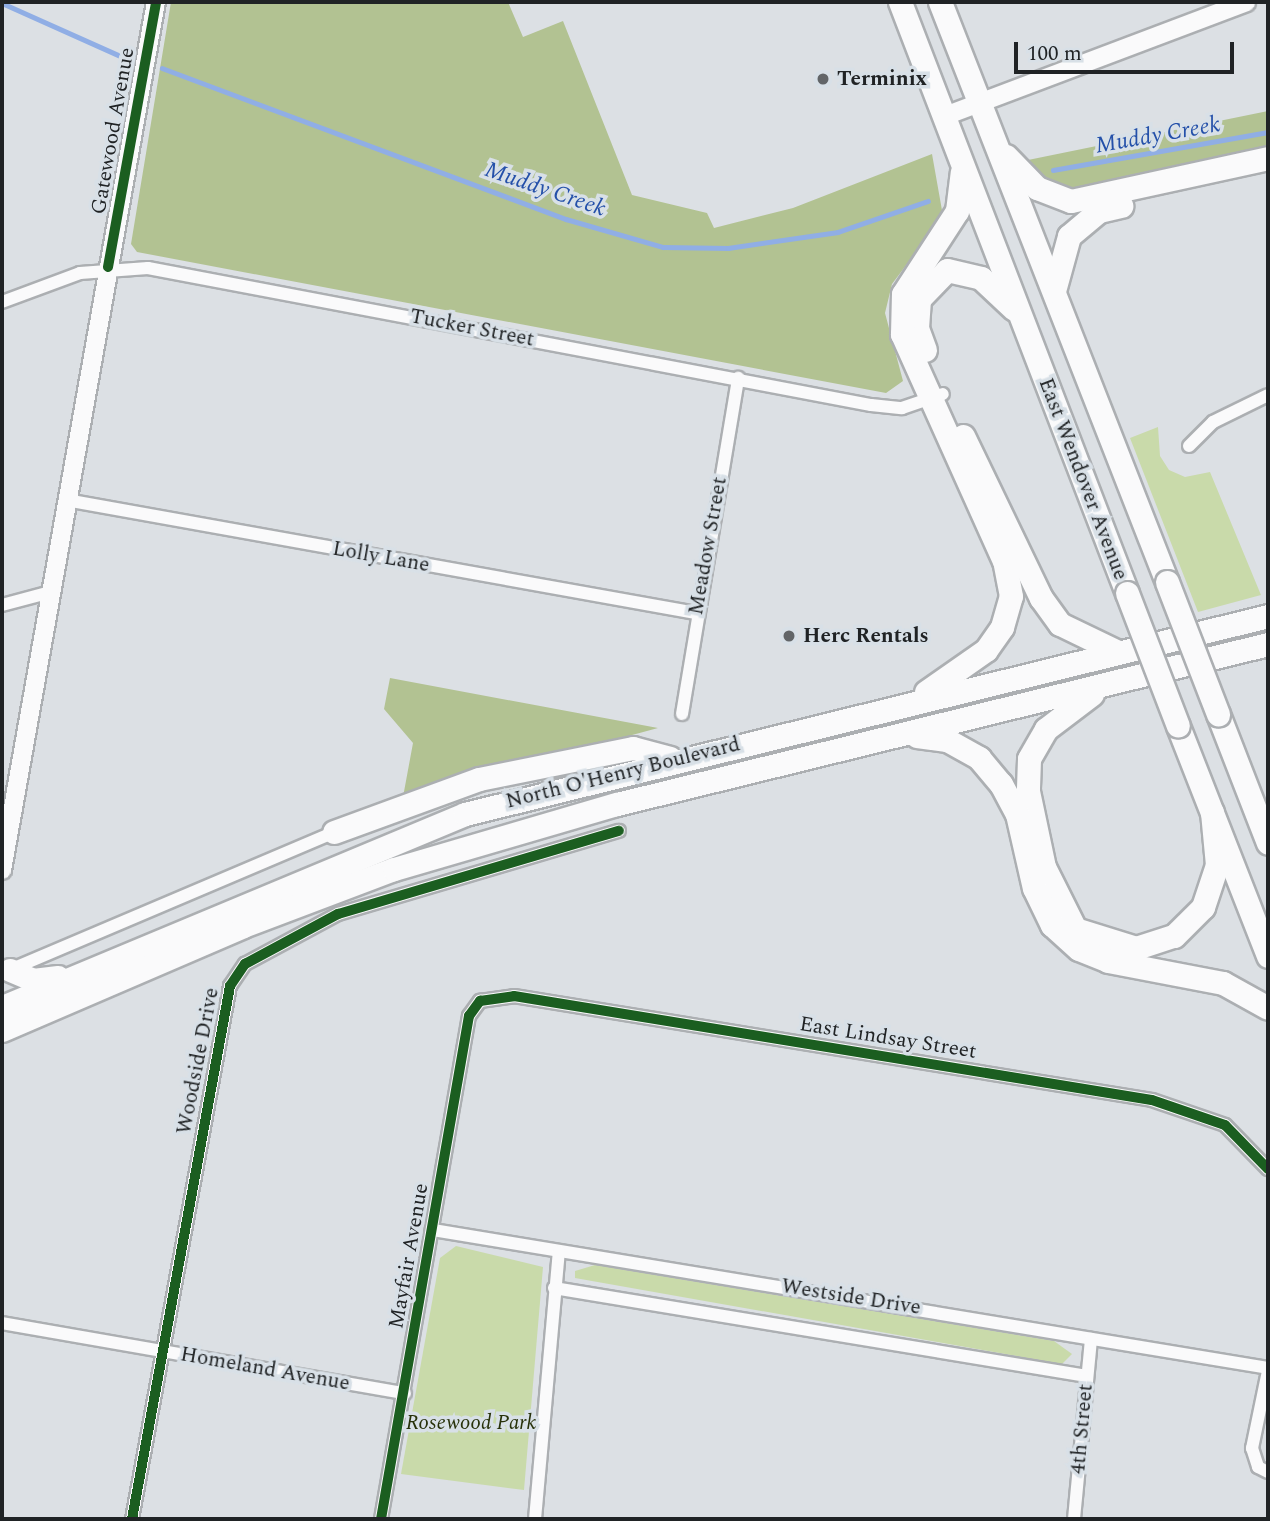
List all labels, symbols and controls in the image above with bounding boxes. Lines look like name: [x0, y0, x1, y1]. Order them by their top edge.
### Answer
scale bar: [1018, 28, 1238, 72]
text: 100 m: [1027, 38, 1082, 70]
street label: Gatewood Avenue: [86, 46, 140, 216]
place label: Terminix: [837, 66, 927, 92]
marker: Terminix: [815, 71, 831, 87]
water label: Muddy Creek: [1093, 111, 1223, 161]
water label: Muddy Creek: [481, 156, 609, 224]
street label: Tucker Street: [408, 304, 536, 352]
street label: East Wendover Avenue: [1033, 374, 1133, 584]
street label: Meadow Street: [683, 475, 733, 617]
street label: Lolly Lane: [330, 536, 432, 578]
place label: Herc Rentals: [803, 623, 929, 649]
marker: Herc Rentals: [781, 628, 797, 644]
street label: North O'Henry Boulevard: [503, 732, 743, 814]
street label: Woodside Drive: [171, 985, 225, 1137]
street label: East Lindsay Street: [798, 1012, 978, 1064]
street label: Mayfair Avenue: [384, 1181, 434, 1331]
street label: Westside Drive: [779, 1274, 923, 1320]
street label: Homeland Avenue: [178, 1342, 352, 1396]
street label: 4th Street: [1066, 1383, 1098, 1475]
park label: Rosewood Park: [406, 1410, 536, 1436]

